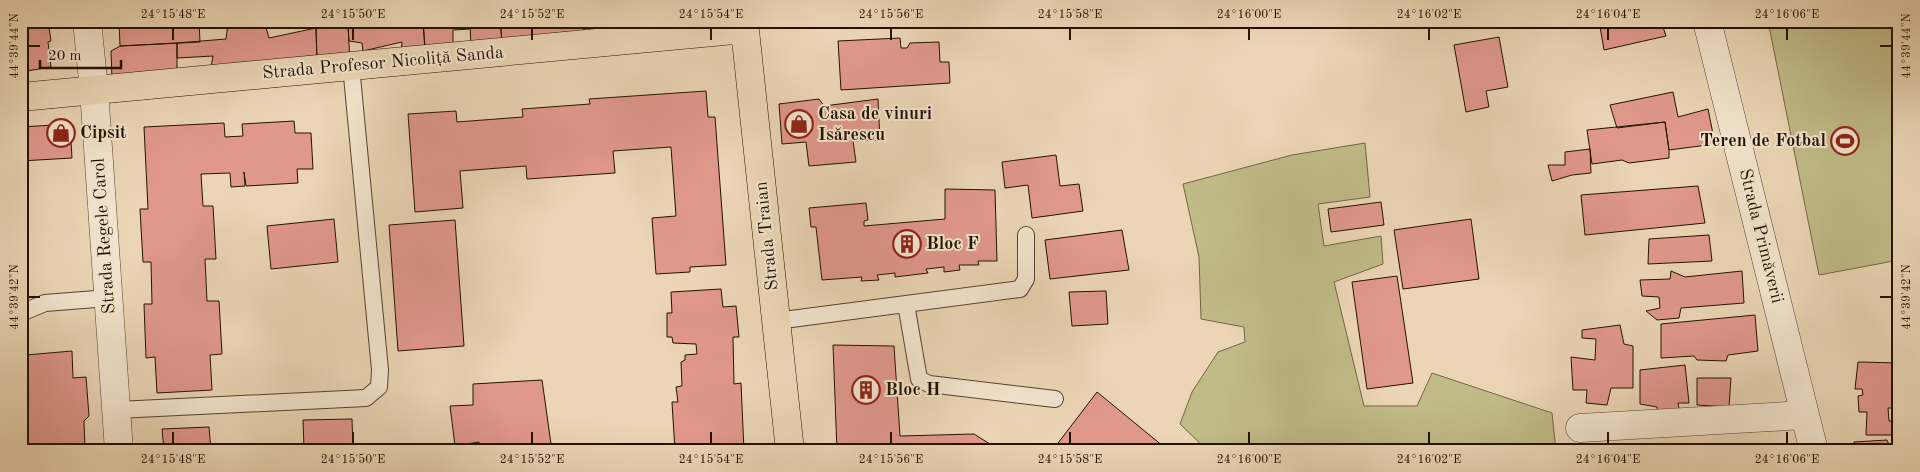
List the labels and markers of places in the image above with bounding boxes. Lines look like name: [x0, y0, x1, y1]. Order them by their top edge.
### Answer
place label: Casa de vinuri Isărescu: [818, 105, 932, 144]
shop icon: Casa de vinuri Isărescu: [784, 109, 814, 139]
shop icon: Cipsit: [46, 118, 76, 148]
place label: Cipsit: [80, 124, 127, 142]
sports icon: Teren de Fotbal: [1830, 126, 1860, 156]
place label: Teren de Fotbal: [1700, 132, 1826, 150]
building icon: Bloc F: [892, 229, 922, 259]
place label: Bloc F: [926, 235, 979, 253]
building icon: Bloc H: [851, 375, 881, 405]
place label: Bloc H: [885, 381, 941, 399]

